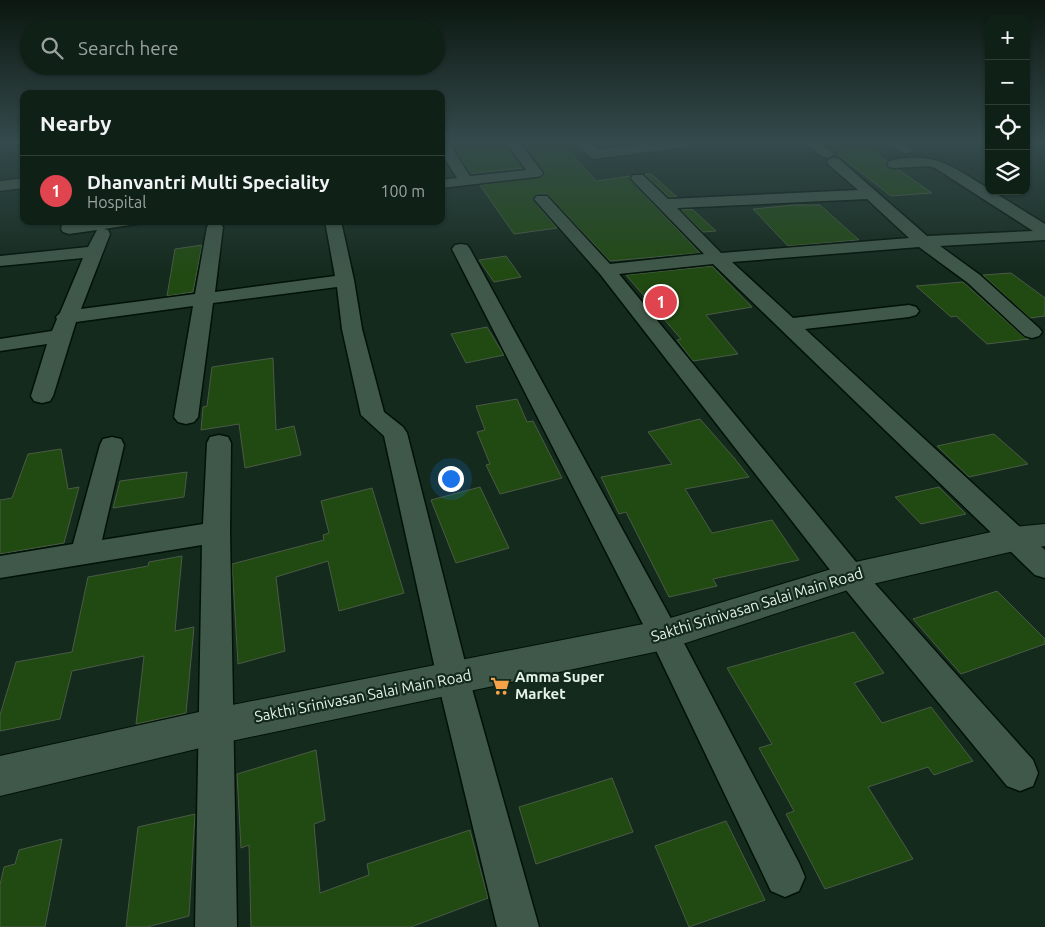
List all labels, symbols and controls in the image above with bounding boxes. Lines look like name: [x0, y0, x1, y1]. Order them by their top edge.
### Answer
map controls: [985, 15, 1030, 195]
button: +: [985, 15, 1030, 60]
search box: [20, 20, 445, 75]
icon: search: [38, 34, 66, 62]
text: Search here: [78, 37, 178, 59]
button: −: [985, 60, 1030, 105]
button: locate: [985, 105, 1030, 150]
text: Nearby: [40, 111, 111, 135]
button: layers: [985, 150, 1030, 195]
text: Dhanvantri Multi Speciality: [87, 171, 330, 193]
text: 1: [51, 182, 61, 200]
text: 100 m: [380, 182, 425, 200]
text: Hospital: [87, 193, 146, 211]
pin: 1: [645, 283, 677, 321]
your location: [438, 466, 464, 492]
street label: Sakthi Srinivasan Salai Main Road: [649, 564, 865, 645]
street label: Sakthi Srinivasan Salai Main Road: [253, 666, 473, 725]
place label: Amma Super Market: [515, 668, 605, 702]
supermarket icon: Amma Super Market: [489, 675, 511, 697]

